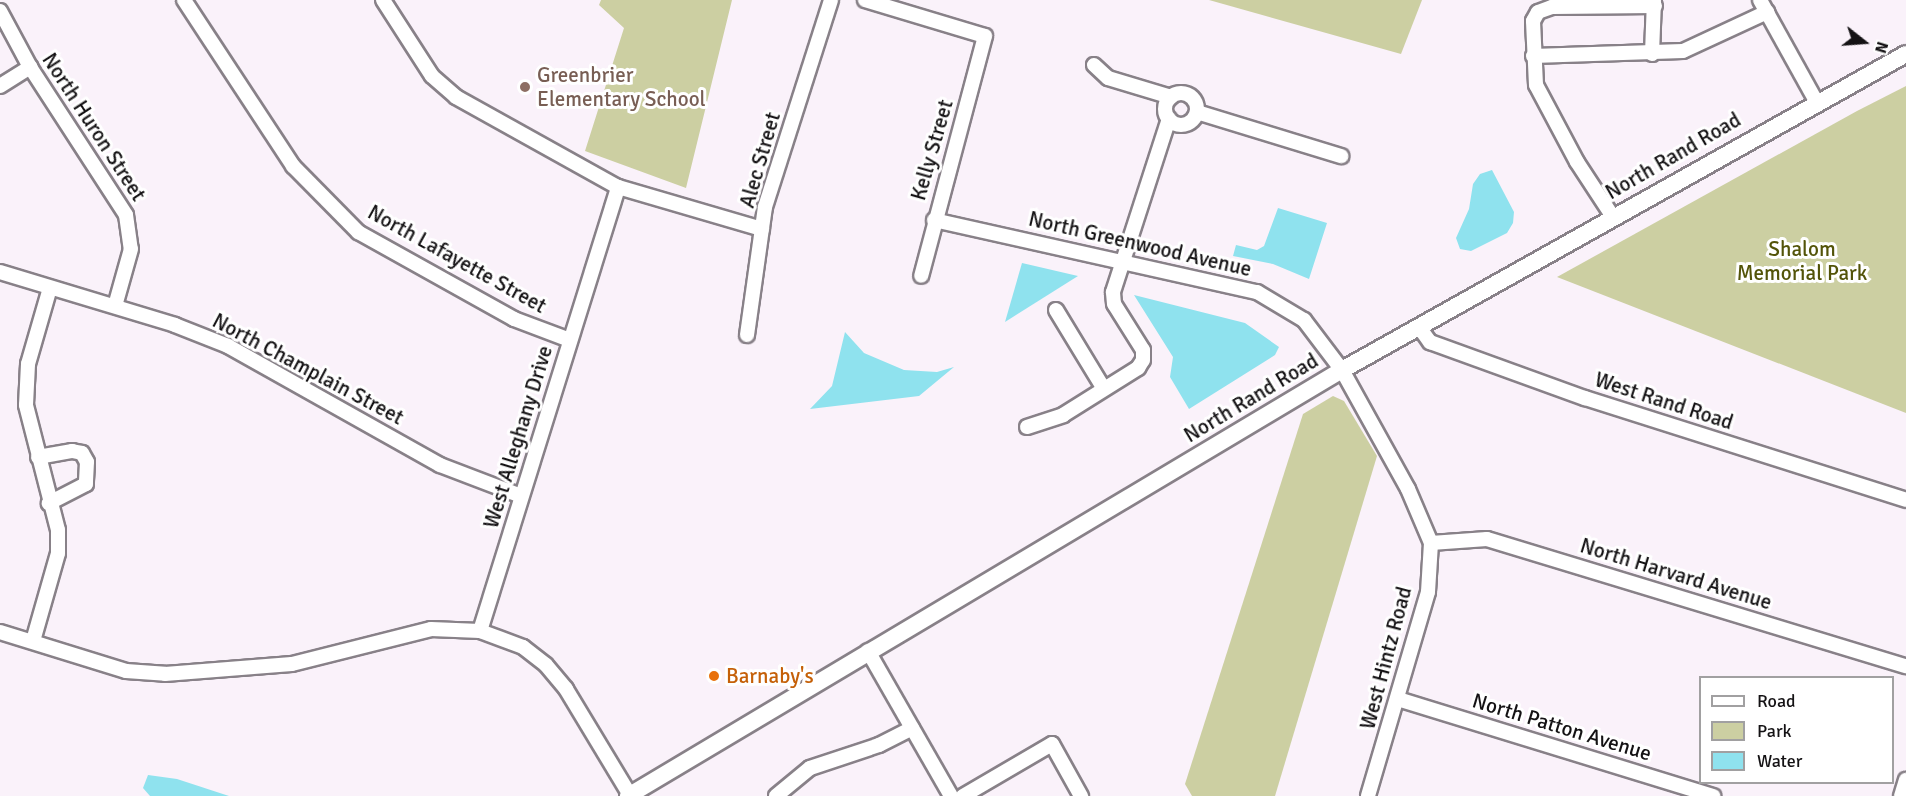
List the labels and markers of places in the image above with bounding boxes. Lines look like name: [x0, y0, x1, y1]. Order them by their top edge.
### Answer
place label: Greenbrier Elementary School: [537, 62, 706, 112]
marker: Greenbrier Elementary School: [518, 80, 532, 94]
place label: Barnaby's: [726, 663, 814, 689]
marker: Barnaby's: [707, 669, 721, 683]

